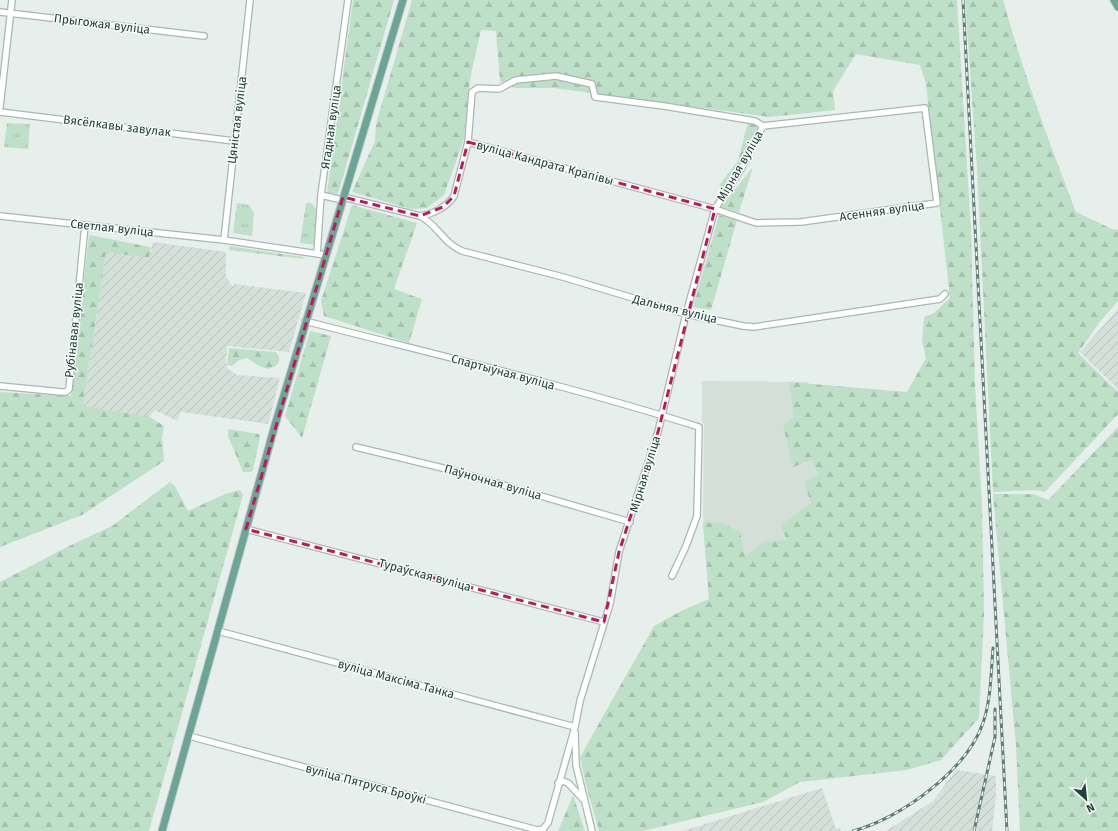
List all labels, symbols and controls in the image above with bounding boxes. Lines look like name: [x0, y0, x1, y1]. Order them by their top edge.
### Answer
street label: Прыгожая вуліца: [53, 11, 151, 37]
street label: Цяністая вуліца: [225, 75, 249, 165]
street label: Ягадная вуліца: [318, 84, 344, 170]
street label: Вясёлкавы завулак: [62, 112, 172, 140]
street label: Мірная вуліца: [714, 128, 766, 204]
street label: вуліца Кандрата Крапівы: [475, 138, 615, 188]
street label: Асенняя вуліца: [839, 198, 925, 224]
street label: Светлая вуліца: [70, 217, 154, 239]
street label: Рубінавая вуліца: [62, 282, 86, 378]
street label: Дальняя вуліца: [630, 291, 719, 326]
street label: Спартыўная вуліца: [450, 351, 556, 393]
street label: Мірная вуліца: [627, 434, 663, 514]
street label: Паўночная вуліца: [443, 461, 543, 503]
street label: Тураўская вуліца: [377, 556, 473, 594]
street label: вуліца Максіма Танка: [336, 657, 456, 701]
street label: вуліца Пятруся Броўкі: [304, 761, 428, 807]
north arrow: [1066, 779, 1106, 819]
text: N: [1084, 800, 1097, 815]

